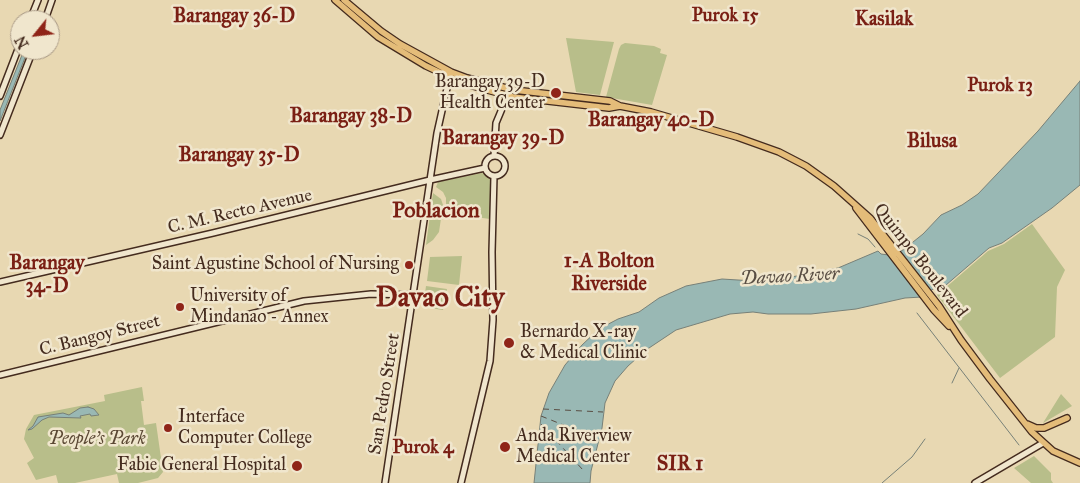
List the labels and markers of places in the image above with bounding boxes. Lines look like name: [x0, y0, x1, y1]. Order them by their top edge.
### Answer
place label: Barangay 39-D Health Center: [435, 72, 545, 115]
marker: Barangay 39-D Health Center: [549, 86, 563, 100]
place label: Saint Agustine School of Nursing: [152, 254, 399, 276]
marker: Saint Agustine School of Nursing: [403, 259, 415, 271]
place label: University of Mindanao - Annex: [190, 286, 329, 328]
marker: University of Mindanao - Annex: [174, 301, 186, 313]
place label: Bernardo X-ray & Medical Clinic: [520, 322, 647, 364]
marker: Bernardo X-ray & Medical Clinic: [502, 336, 516, 350]
place label: Interface Computer College: [178, 407, 312, 449]
marker: Interface Computer College: [162, 422, 174, 434]
place label: Anda Riverview Medical Center: [516, 426, 632, 468]
marker: Anda Riverview Medical Center: [498, 440, 512, 454]
place label: Fabie General Hospital: [117, 455, 286, 477]
marker: Fabie General Hospital: [290, 459, 304, 473]

